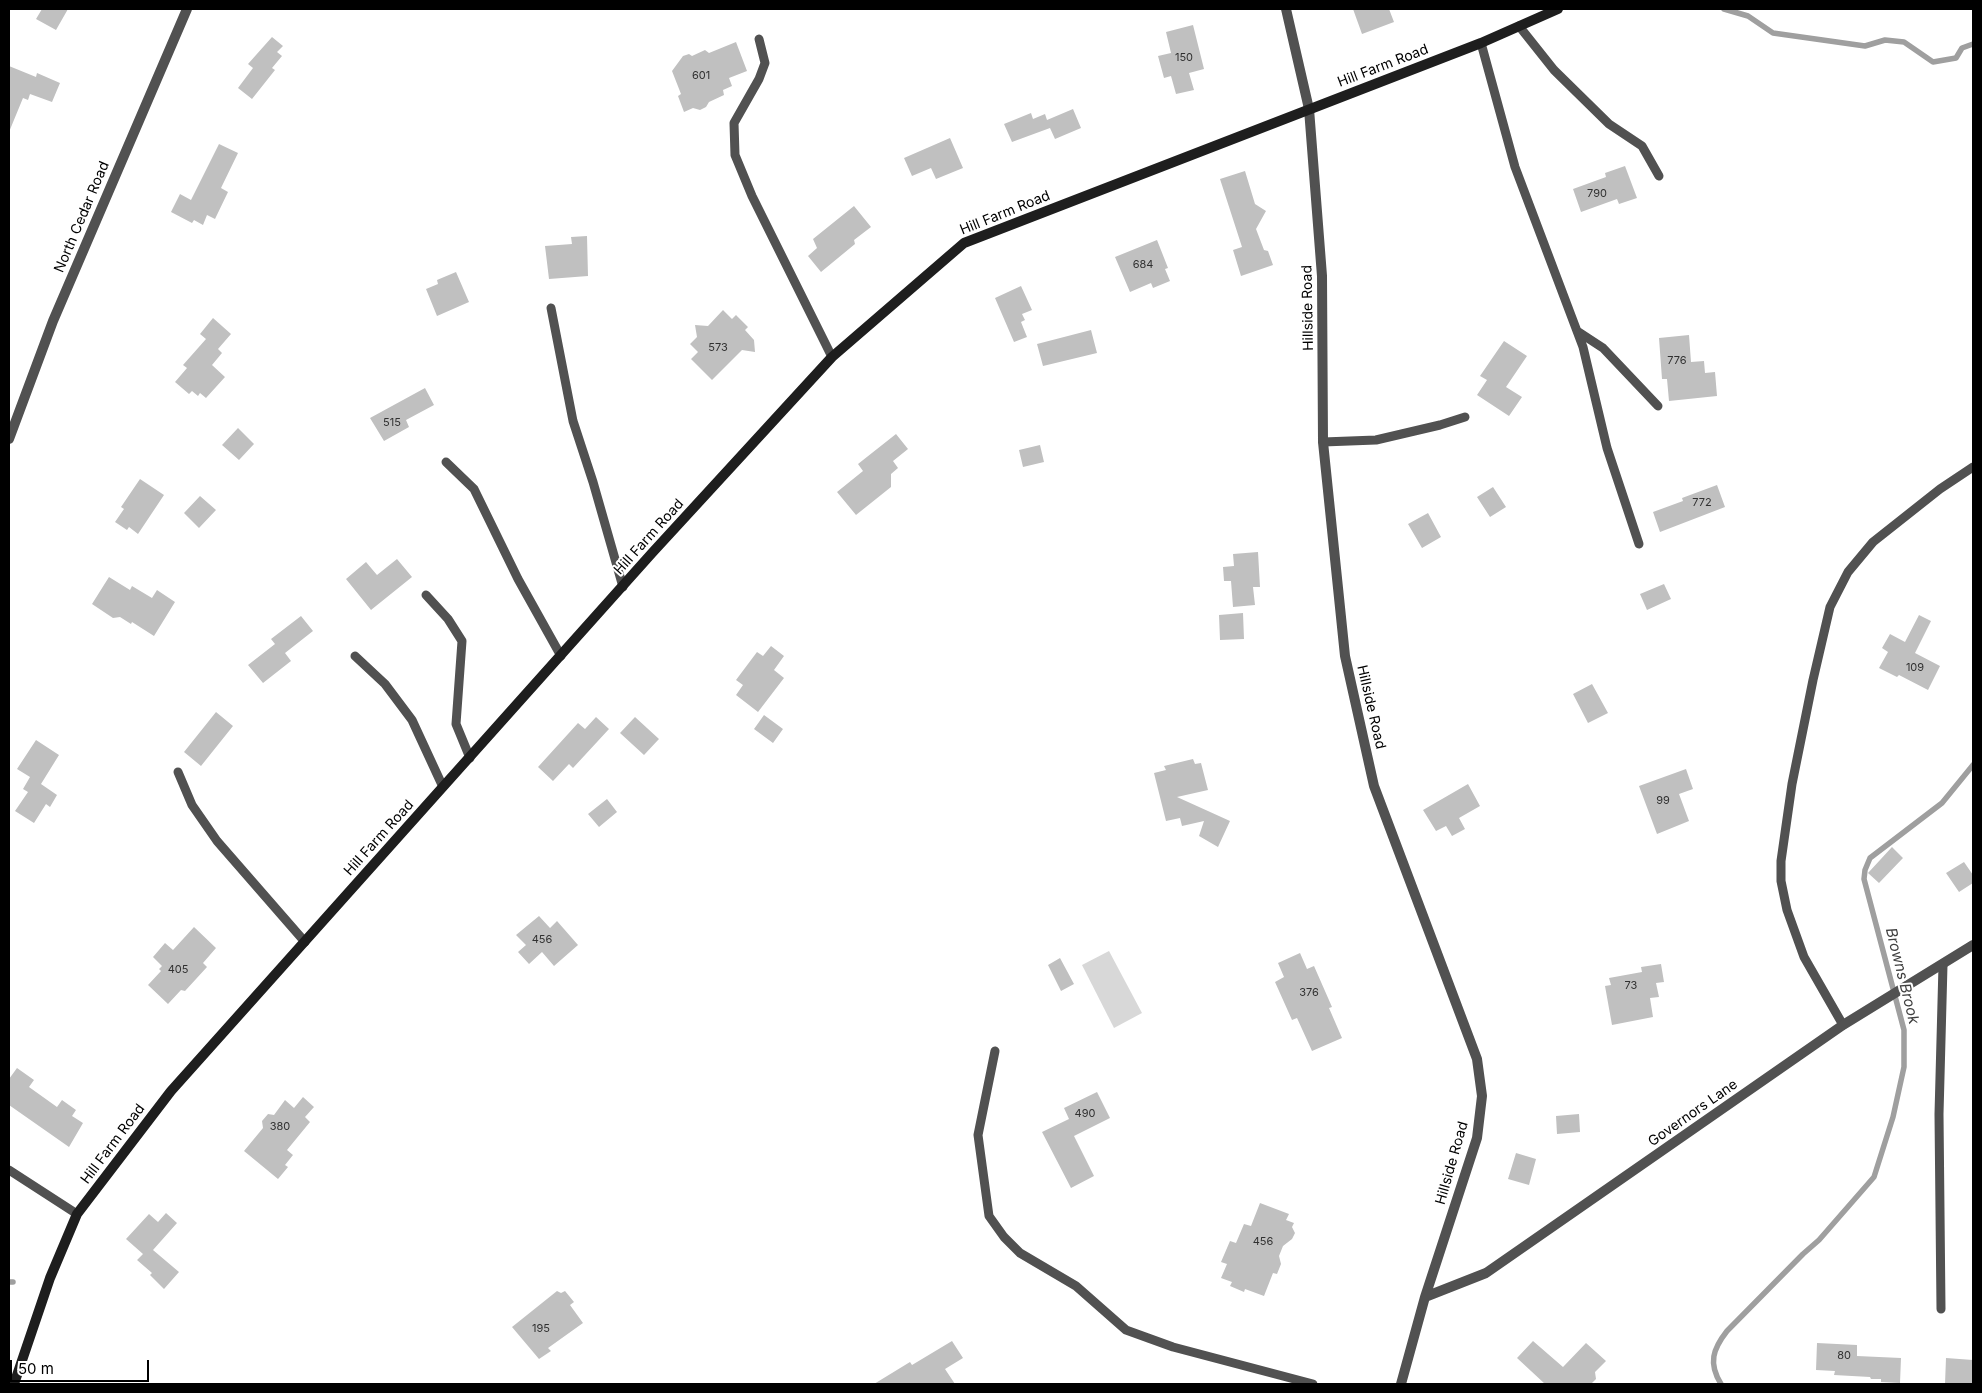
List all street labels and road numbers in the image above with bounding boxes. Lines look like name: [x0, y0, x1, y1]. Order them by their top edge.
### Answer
street label: Hill Farm Road: [1335, 41, 1431, 91]
street label: North Cedar Road: [51, 159, 113, 275]
street label: Hill Farm Road: [957, 187, 1053, 239]
street label: Hillside Road: [1299, 265, 1317, 351]
street label: Hill Farm Road: [611, 496, 687, 578]
street label: Hillside Road: [1353, 663, 1389, 751]
street label: Hill Farm Road: [341, 797, 417, 879]
street label: Governors Lane: [1645, 1076, 1741, 1150]
street label: Hill Farm Road: [77, 1101, 149, 1187]
street label: Hillside Road: [1432, 1119, 1472, 1207]

